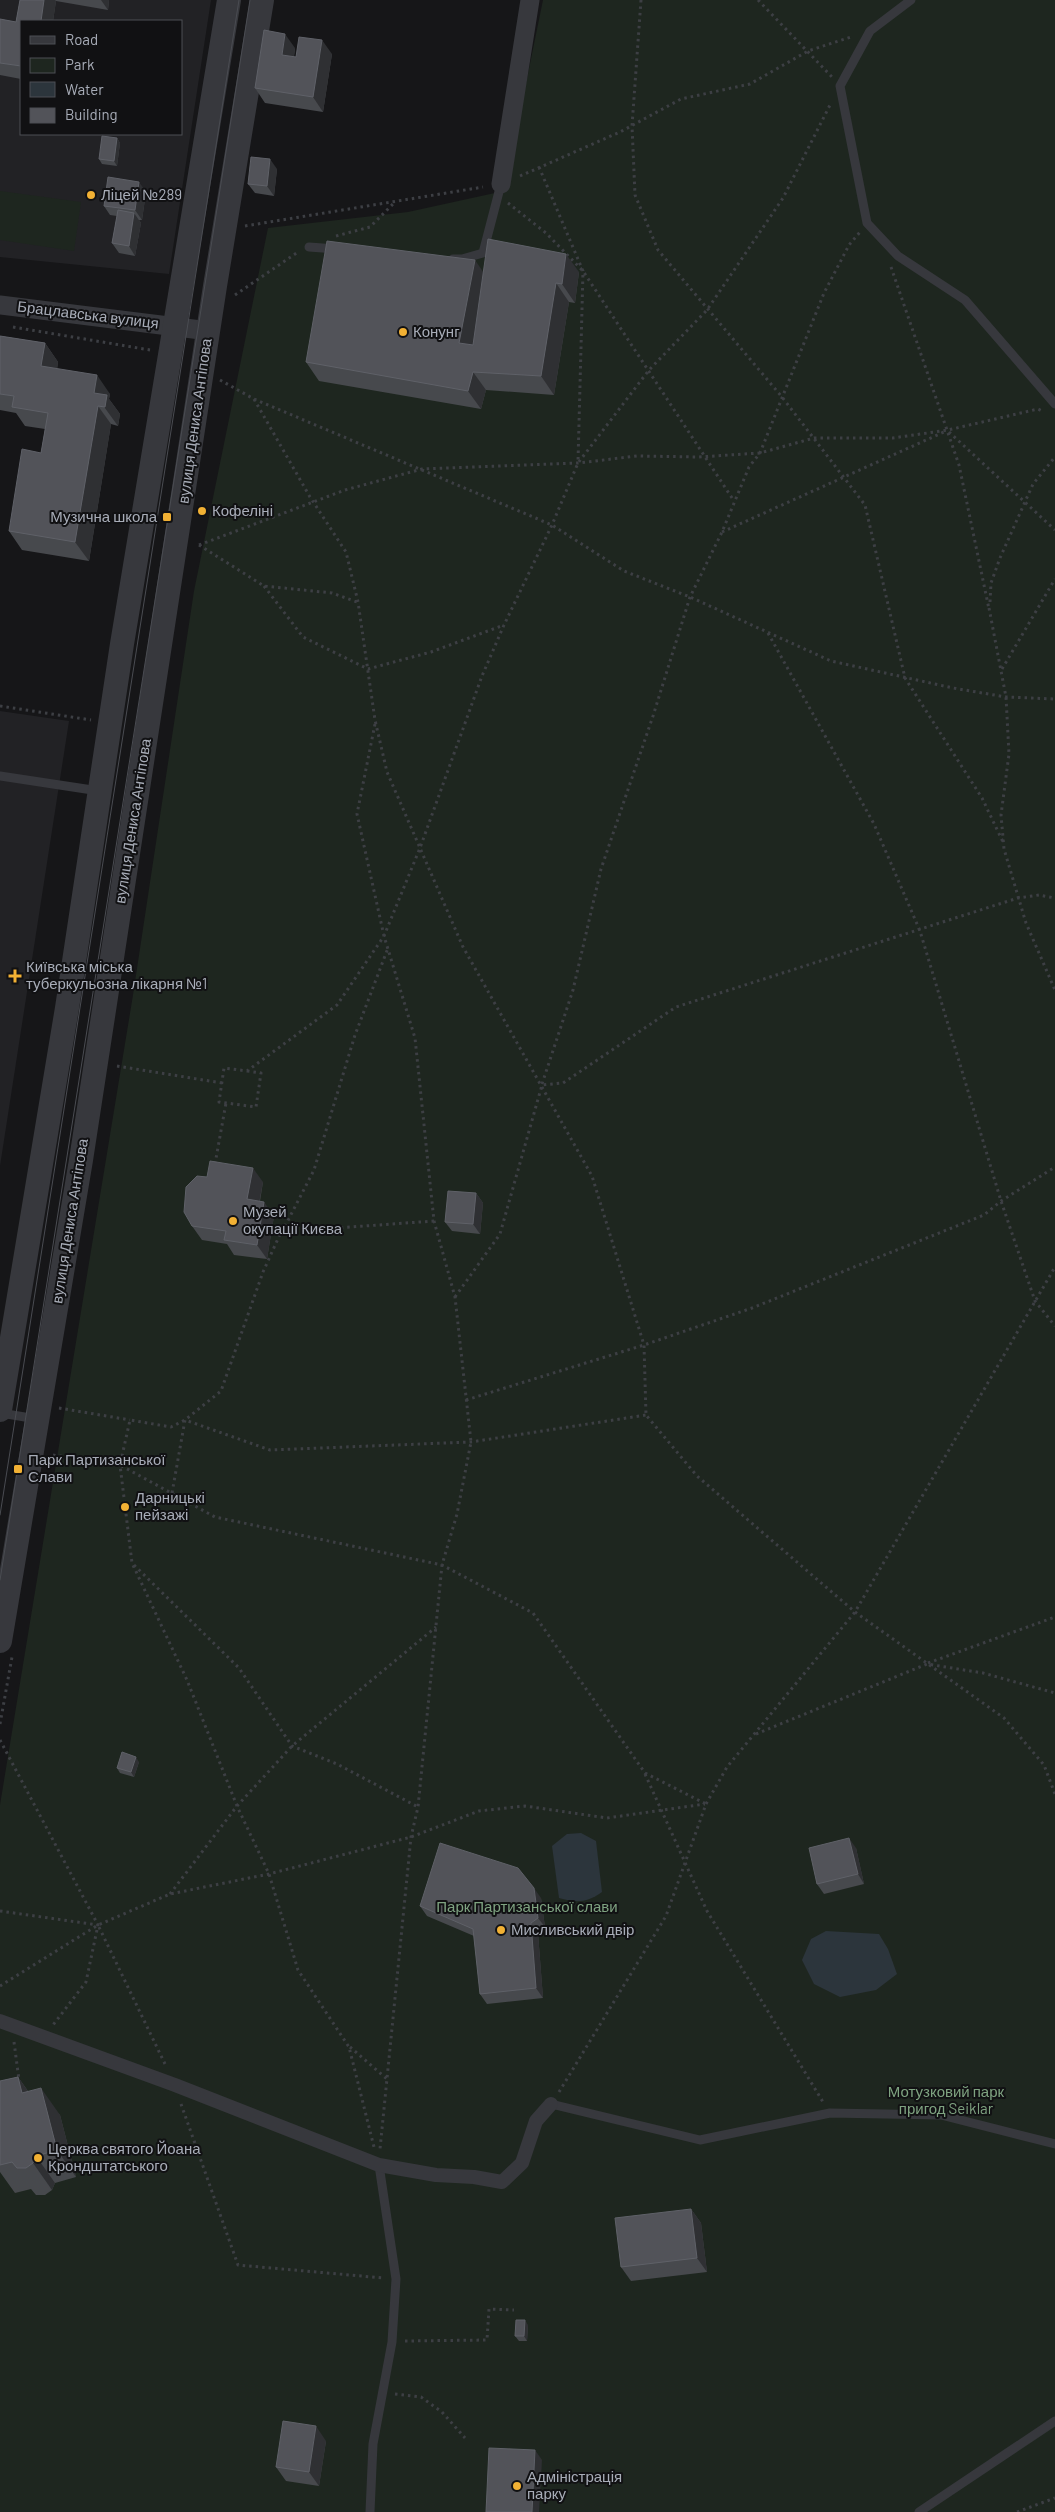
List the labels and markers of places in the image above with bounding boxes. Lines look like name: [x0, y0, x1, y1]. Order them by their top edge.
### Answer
place label: Ліцей №289: [101, 185, 182, 203]
marker: Ліцей №289: [85, 189, 97, 201]
place label: Конунг: [413, 322, 460, 340]
marker: Конунг: [397, 326, 409, 338]
place label: Кофеліні: [212, 501, 273, 519]
marker: Кофеліні: [196, 505, 208, 517]
place label: Музична школа: [50, 507, 158, 525]
marker: Музична школа: [161, 511, 173, 523]
place label: Київська міська туберкульозна лікарня №1: [26, 957, 207, 992]
marker: Київська міська туберкульозна лікарня №1: [8, 969, 22, 983]
place label: Музей окупації Києва: [243, 1202, 343, 1237]
marker: Музей окупації Києва: [227, 1215, 239, 1227]
place label: Парк Партизанської Слави: [28, 1450, 166, 1485]
marker: Парк Партизанської Слави: [12, 1463, 24, 1475]
place label: Дарницькі пейзажі: [135, 1488, 205, 1523]
marker: Дарницькі пейзажі: [119, 1501, 131, 1513]
place label: Мисливський двір: [511, 1920, 634, 1938]
marker: Мисливський двір: [495, 1924, 507, 1936]
place label: Церква святого Йоана Крондштатського: [48, 2139, 201, 2174]
marker: Церква святого Йоана Крондштатського: [32, 2152, 44, 2164]
place label: Адміністрація парку: [527, 2467, 622, 2502]
marker: Адміністрація парку: [511, 2480, 523, 2492]

